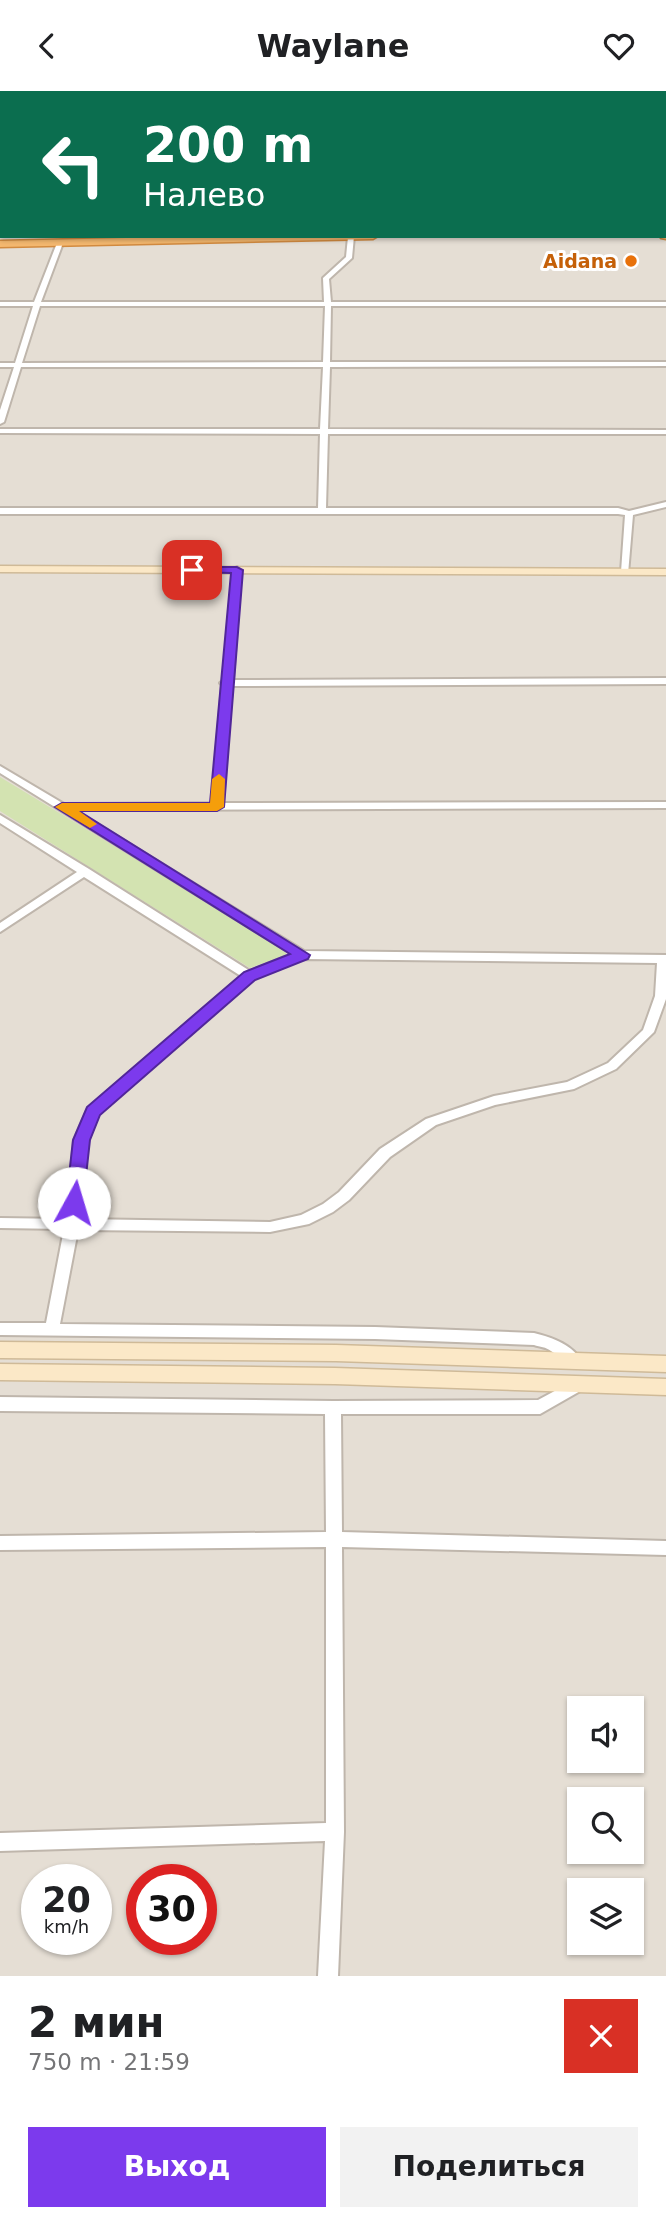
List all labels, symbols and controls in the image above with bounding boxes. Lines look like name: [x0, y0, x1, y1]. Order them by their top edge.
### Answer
icon: back: [28, 27, 66, 65]
text: Waylane: [257, 27, 409, 65]
icon: heart: [600, 27, 638, 65]
text: 200 m: [143, 117, 313, 174]
icon: left: [28, 119, 119, 210]
text: Налево: [143, 176, 265, 214]
place label: Aidana: [543, 250, 617, 272]
marker: Aidana: [623, 253, 639, 269]
pin: [162, 540, 222, 600]
icon: arrive: [173, 551, 211, 589]
position arrow: [37, 1166, 111, 1240]
map controls: [567, 1696, 644, 1955]
button: sound: [567, 1696, 644, 1773]
button: search: [567, 1787, 644, 1864]
speed limit sign: 30: [126, 1864, 217, 1955]
button: layers: [567, 1878, 644, 1955]
text: 20: [42, 1880, 91, 1920]
text: km/h: [44, 1916, 89, 1937]
text: 2 мин: [28, 1998, 165, 2047]
button: close: [564, 1999, 638, 2073]
text: 750 m · 21:59: [28, 2049, 190, 2075]
button: Выход: [28, 2127, 326, 2207]
button: Поделиться: [340, 2127, 638, 2207]

